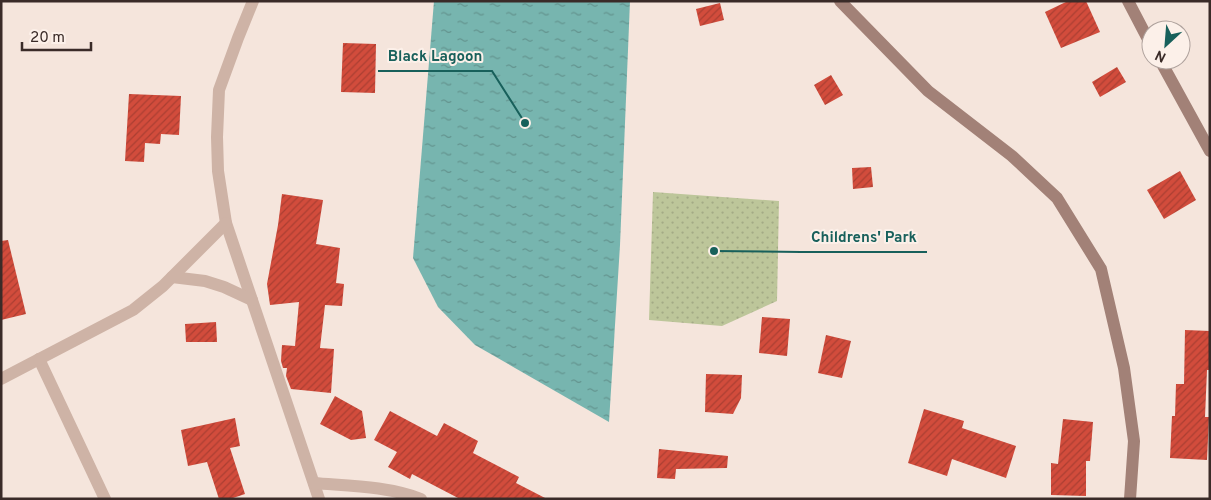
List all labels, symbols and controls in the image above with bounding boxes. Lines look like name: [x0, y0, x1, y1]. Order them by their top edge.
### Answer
scale bar: [22, 20, 91, 52]
north arrow: [1141, 20, 1191, 70]
text: 20 m: [30, 29, 65, 48]
callout: Black Lagoon: [378, 41, 492, 71]
text: N: [1153, 45, 1169, 65]
text: Black Lagoon: [388, 48, 482, 67]
callout: Childrens' Park: [801, 222, 927, 252]
text: Childrens' Park: [811, 229, 917, 248]

